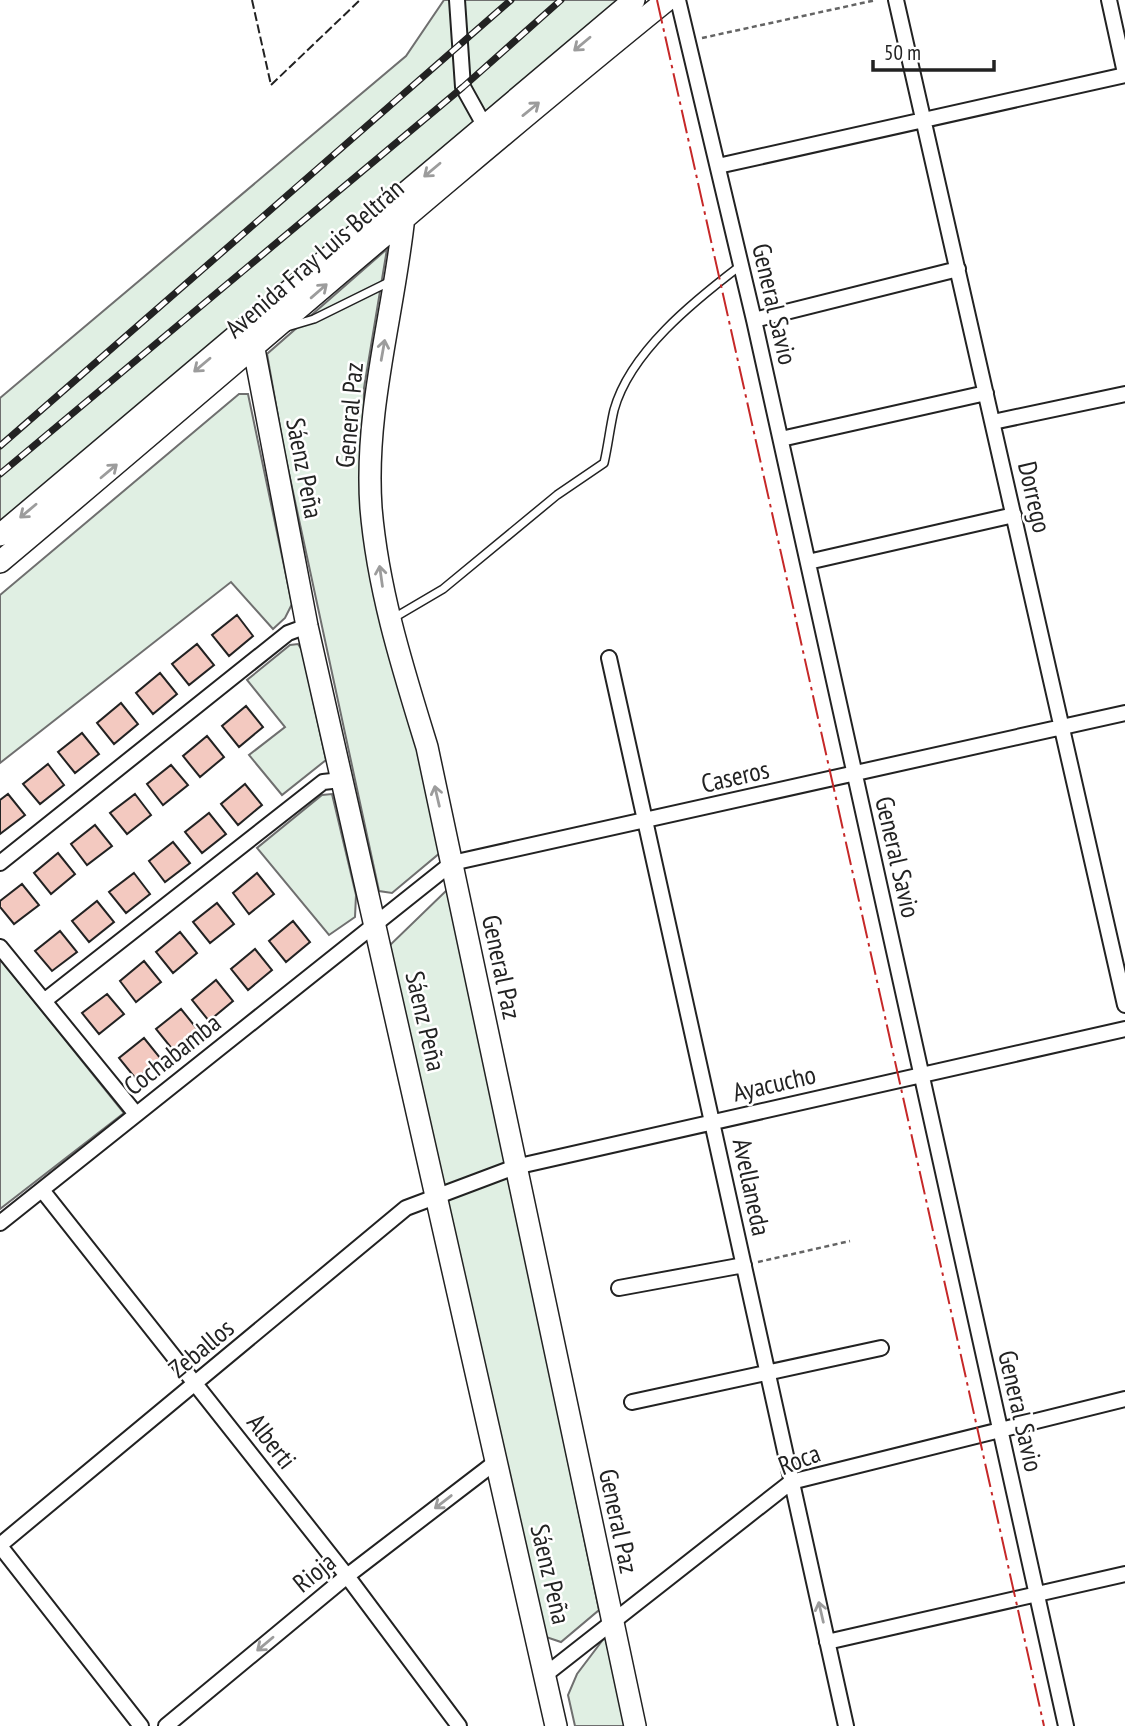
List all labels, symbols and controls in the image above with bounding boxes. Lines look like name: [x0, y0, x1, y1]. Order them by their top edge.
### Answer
scale bar: [873, 28, 994, 72]
one-way arrow: [573, 36, 591, 52]
text: 50 m: [884, 39, 921, 66]
one-way arrow: [522, 102, 540, 117]
one-way arrow: [423, 163, 441, 178]
street label: Avenida Fray Luis Beltrán: [218, 171, 410, 345]
street label: General Savio: [745, 240, 805, 368]
one-way arrow: [310, 283, 328, 299]
one-way arrow: [377, 339, 390, 362]
one-way arrow: [193, 357, 211, 372]
street label: General Paz: [328, 361, 370, 469]
street label: Sáenz Peña: [279, 415, 331, 521]
street label: Dorrego: [1011, 458, 1059, 536]
one-way arrow: [99, 463, 117, 478]
one-way arrow: [19, 503, 37, 519]
one-way arrow: [375, 565, 388, 588]
street label: Caseros: [698, 752, 772, 800]
one-way arrow: [430, 785, 444, 808]
street label: General Savio: [868, 793, 928, 921]
street label: General Paz: [475, 912, 529, 1022]
street label: Sáenz Peña: [399, 968, 453, 1074]
street label: Cochabamba: [117, 1006, 227, 1102]
street label: Ayacucho: [729, 1057, 819, 1109]
street label: Avellaneda: [726, 1135, 778, 1239]
street label: Zeballos: [162, 1311, 240, 1385]
street label: General Savio: [991, 1347, 1051, 1475]
street label: Alberti: [240, 1407, 304, 1475]
street label: Roca: [773, 1436, 825, 1482]
street label: General Paz: [592, 1466, 646, 1576]
one-way arrow: [434, 1495, 452, 1510]
street label: Sáenz Peña: [524, 1521, 578, 1627]
street label: Rioja: [286, 1545, 342, 1599]
one-way arrow: [813, 1601, 827, 1624]
one-way arrow: [256, 1636, 274, 1652]

